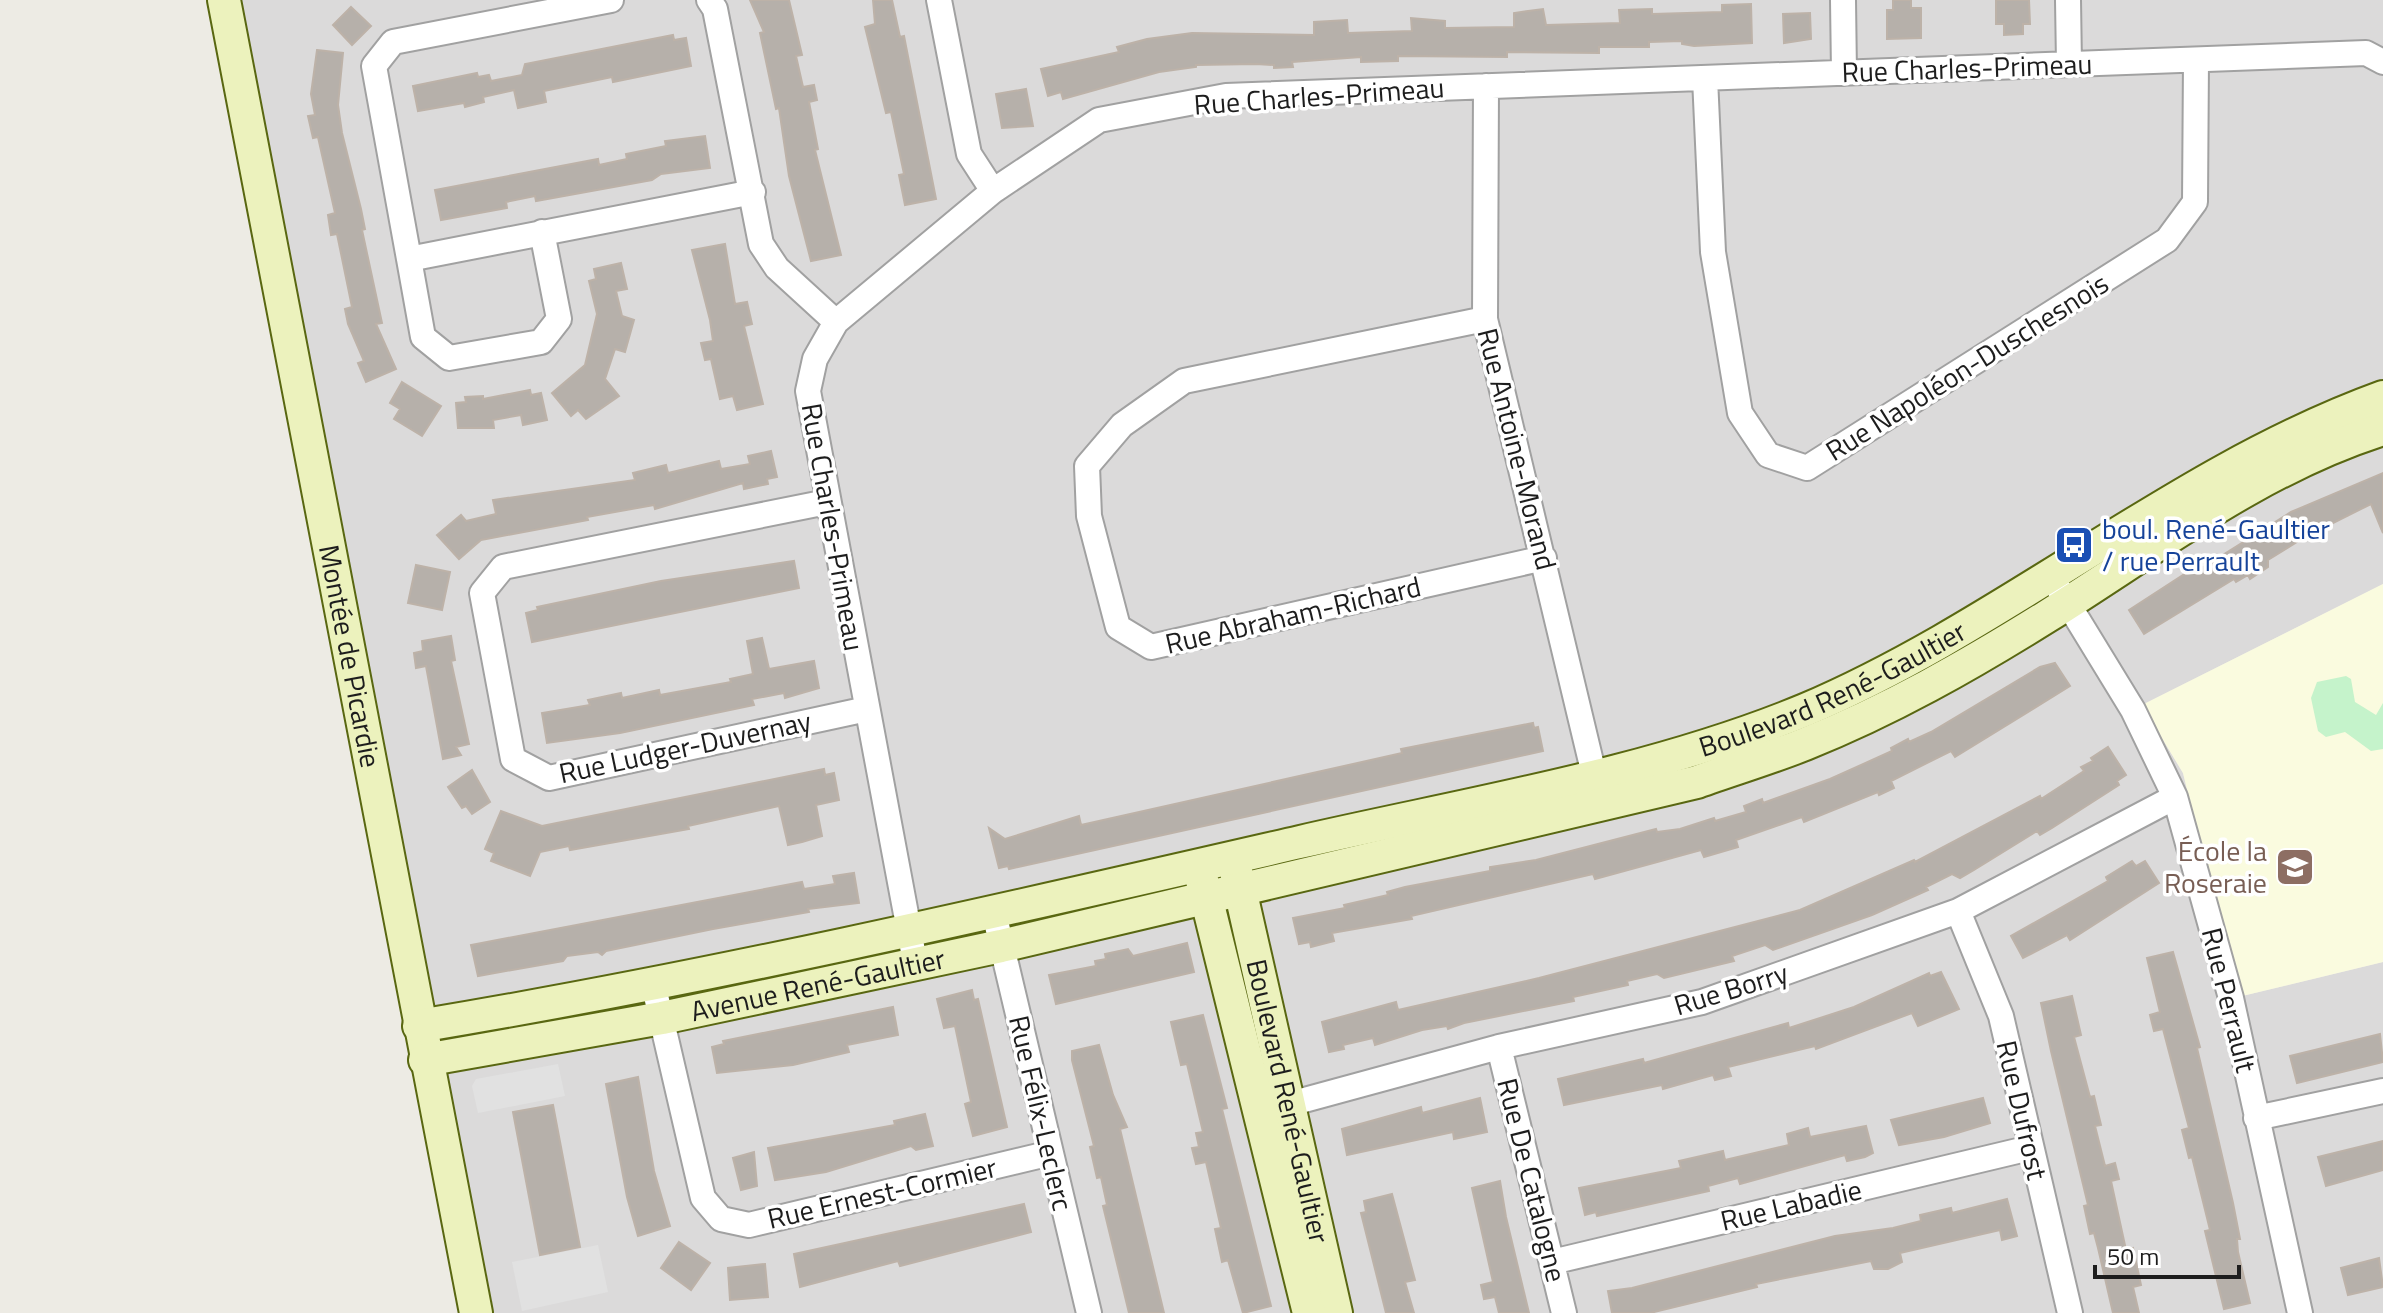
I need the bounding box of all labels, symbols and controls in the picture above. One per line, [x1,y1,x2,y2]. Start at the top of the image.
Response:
street label: Rue Charles-Primeau [1841,42,2093,93]
street label: Rue Charles-Primeau [1192,65,1446,126]
street label: Rue Napoléon-Duschesnois [1817,262,2117,471]
street label: Rue Antoine-Morand [1467,323,1568,574]
street label: Rue Charles-Primeau [791,400,876,654]
place label: boul. René-Gaultier / rue Perrault [2102,507,2330,582]
bus stop icon: boul. René-Gaultier / rue Perrault [2053,524,2095,566]
street label: Montée de Picardie [308,541,393,771]
street label: Rue Abraham-Richard [1161,564,1425,665]
street label: Boulevard René-Gaultier [1693,609,1974,768]
street label: Rue Ludger-Duvernay [555,699,815,794]
place label: École la Roseraie [2164,829,2267,904]
school or university icon: École la Roseraie [2274,846,2316,888]
street label: Rue Perrault [2191,923,2268,1077]
street label: Avenue René-Gaultier [687,936,949,1032]
street label: Rue Borry [1668,951,1793,1026]
street label: Boulevard René-Gaultier [1236,955,1342,1247]
street label: Rue Félix-Leclerc [998,1011,1085,1215]
street label: Rue Dufrost [1986,1036,2059,1184]
street label: Rue De Catalogne [1486,1073,1579,1286]
street label: Rue Ernest-Cormier [763,1145,1001,1240]
street label: Rue Labadie [1716,1167,1866,1242]
scale bar [2095,1229,2239,1279]
text: 50 m [2107,1238,2159,1274]

